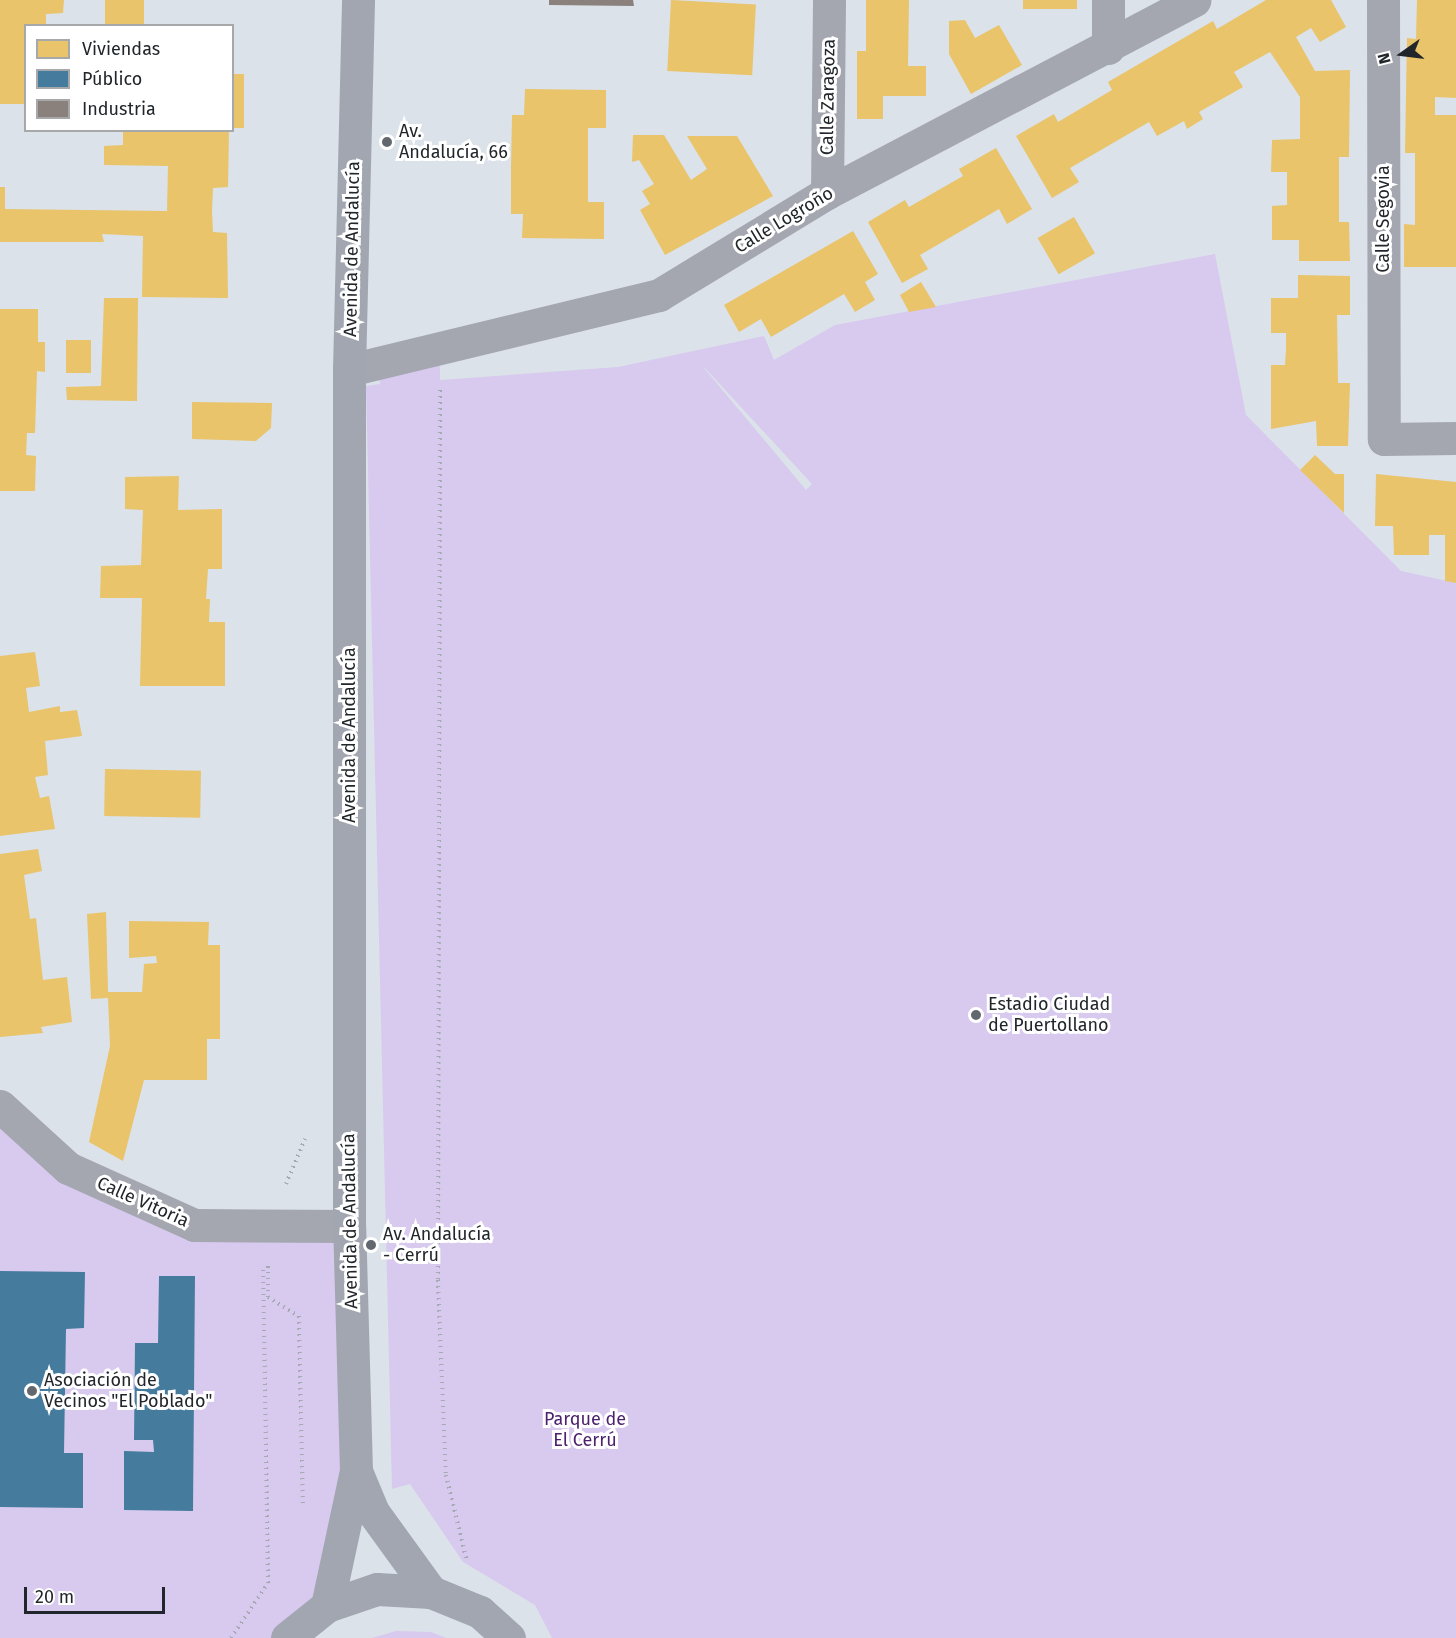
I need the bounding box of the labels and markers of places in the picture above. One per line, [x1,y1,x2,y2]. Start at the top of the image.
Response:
place label: Av. Andalucía, 66 [399,121,508,164]
marker: Av. Andalucía, 66 [380,135,394,149]
place label: Estadio Ciudad de Puertollano [988,994,1110,1036]
marker: Estadio Ciudad de Puertollano [969,1008,983,1022]
place label: Av. Andalucía - Cerrú [383,1224,491,1266]
marker: Av. Andalucía - Cerrú [364,1238,378,1252]
place label: Asociación de Vecinos "El Poblado" [44,1370,212,1412]
marker: Asociación de Vecinos "El Poblado" [25,1384,39,1398]

